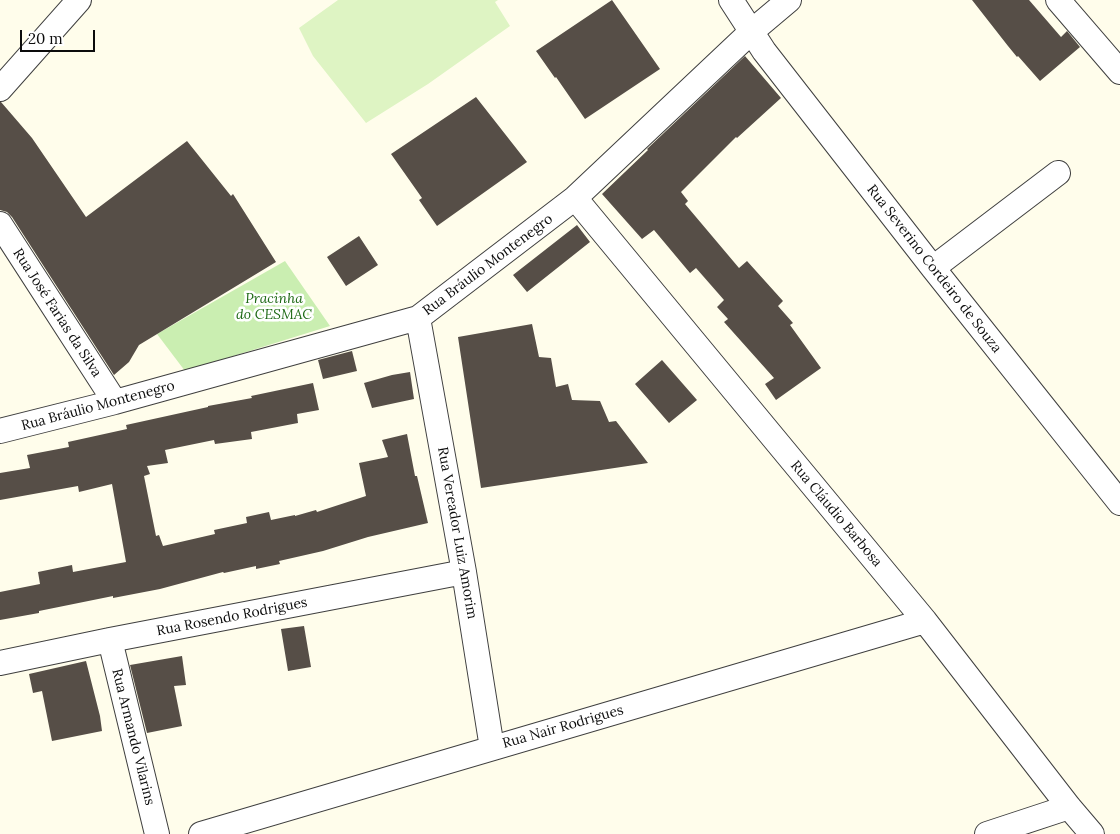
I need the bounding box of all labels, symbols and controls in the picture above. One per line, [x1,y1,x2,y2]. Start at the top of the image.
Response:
scale bar [22,20,98,52]
text: 20 m [28,29,63,48]
street label: Rua Severino Cordeiro de Souza [863,182,1005,356]
street label: Rua Bráulio Montenegro [420,211,556,319]
street label: Rua José Farias da Silva [9,246,105,380]
park label: Pracinha do CESMAC [236,291,312,324]
street label: Rua Bráulio Montenegro [20,377,176,435]
street label: Rua Vereador Luiz Amorim [434,446,480,620]
street label: Rua Cláudio Barbosa [787,458,885,570]
street label: Rua Rosendo Rodrigues [155,594,309,640]
street label: Rua Armando Vilarins [108,667,158,807]
street label: Rua Nair Rodrigues [501,702,625,752]

